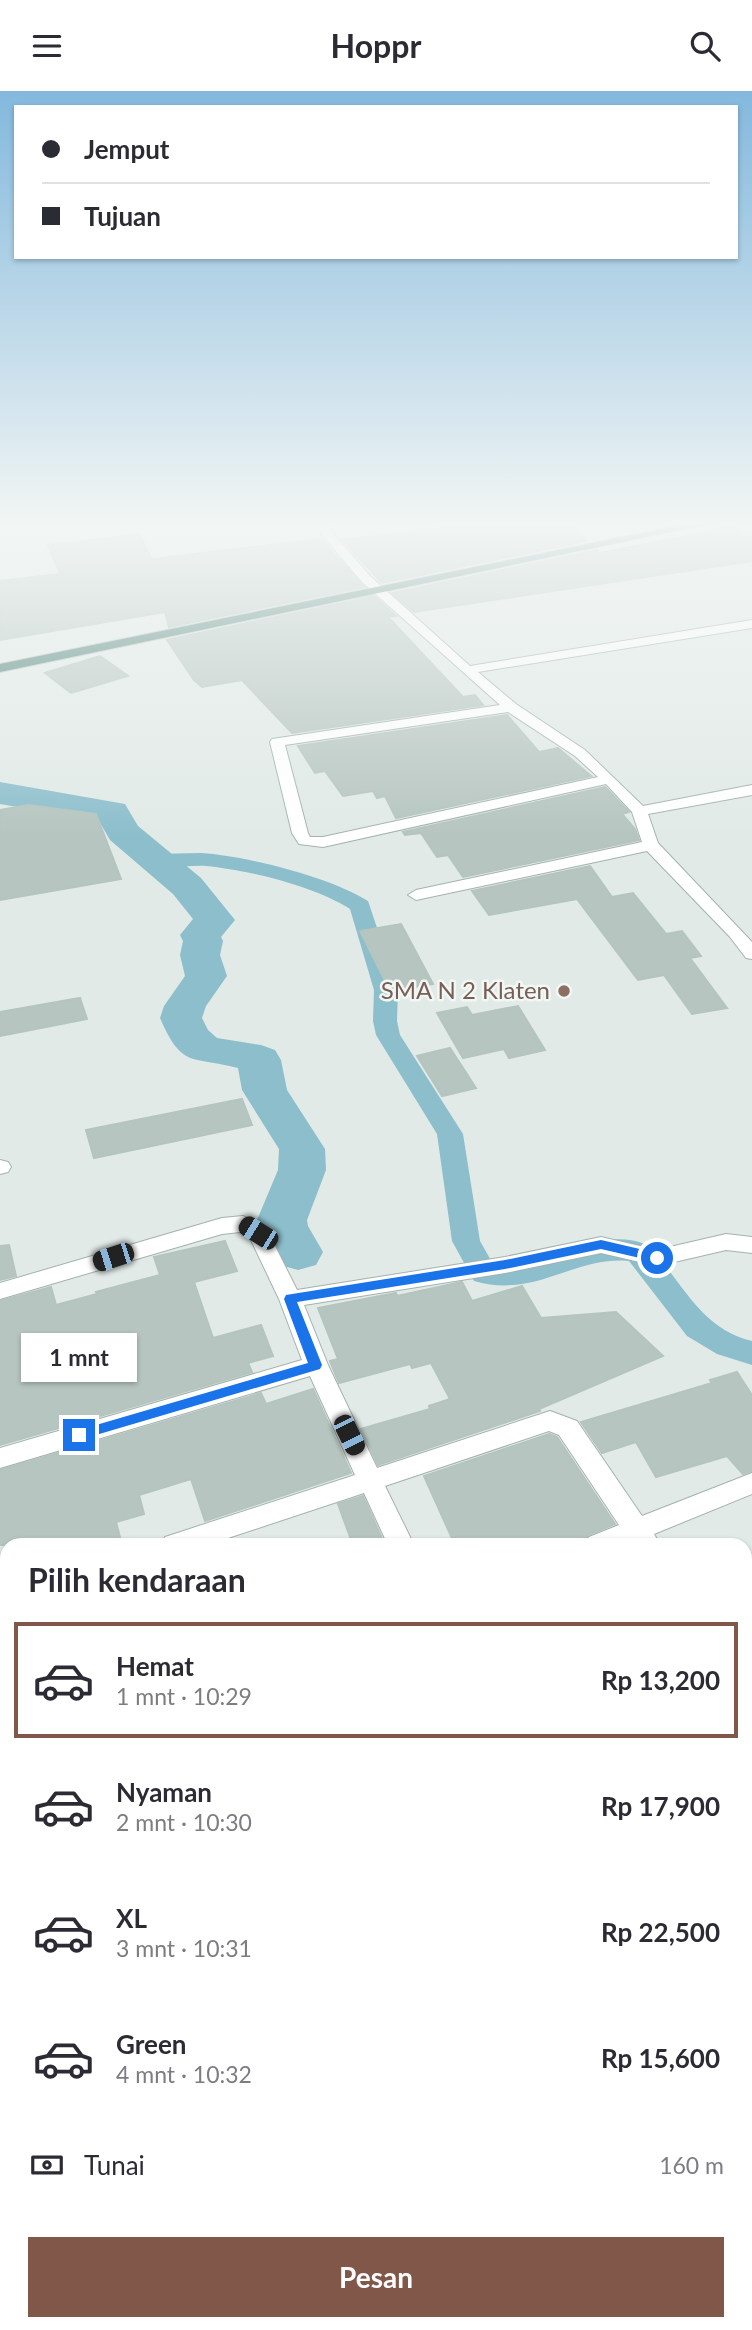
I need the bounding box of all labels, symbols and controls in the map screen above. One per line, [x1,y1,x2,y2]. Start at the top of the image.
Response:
text: Hoppr [331,26,421,65]
icon: menu [28,27,66,65]
icon: search [686,27,724,65]
text: Jemput [84,133,170,165]
text: Tujuan [84,200,161,232]
place label: SMA N 2 Klaten [381,975,550,1004]
marker: SMA N 2 Klaten [556,983,572,999]
car [235,1213,282,1253]
car [90,1241,137,1273]
route start [641,1242,673,1274]
callout: 1 mnt [21,1333,137,1383]
text: 1 mnt [49,1343,109,1371]
car [331,1412,368,1458]
route end [63,1419,95,1451]
text: Pilih kendaraan [28,1560,246,1599]
icon: car [32,1649,95,1712]
text: Hemat [116,1650,194,1682]
text: Rp 13,200 [601,1664,720,1696]
text: 1 mnt · 10:29 [116,1682,252,1710]
icon: car [32,1775,95,1838]
text: Nyaman [116,1776,212,1808]
text: Rp 17,900 [601,1790,720,1822]
text: 2 mnt · 10:30 [116,1808,252,1836]
icon: car [32,1901,95,1964]
text: XL [116,1902,147,1934]
text: Rp 22,500 [601,1916,720,1948]
text: 3 mnt · 10:31 [116,1934,252,1962]
icon: car [32,2027,95,2090]
text: Green [116,2028,186,2060]
text: Rp 15,600 [601,2042,720,2074]
text: 4 mnt · 10:32 [116,2060,252,2088]
icon: cash [28,2146,66,2184]
text: Tunai [84,2149,145,2181]
text: 160 m [659,2151,724,2179]
button: Pesan [28,2237,724,2317]

